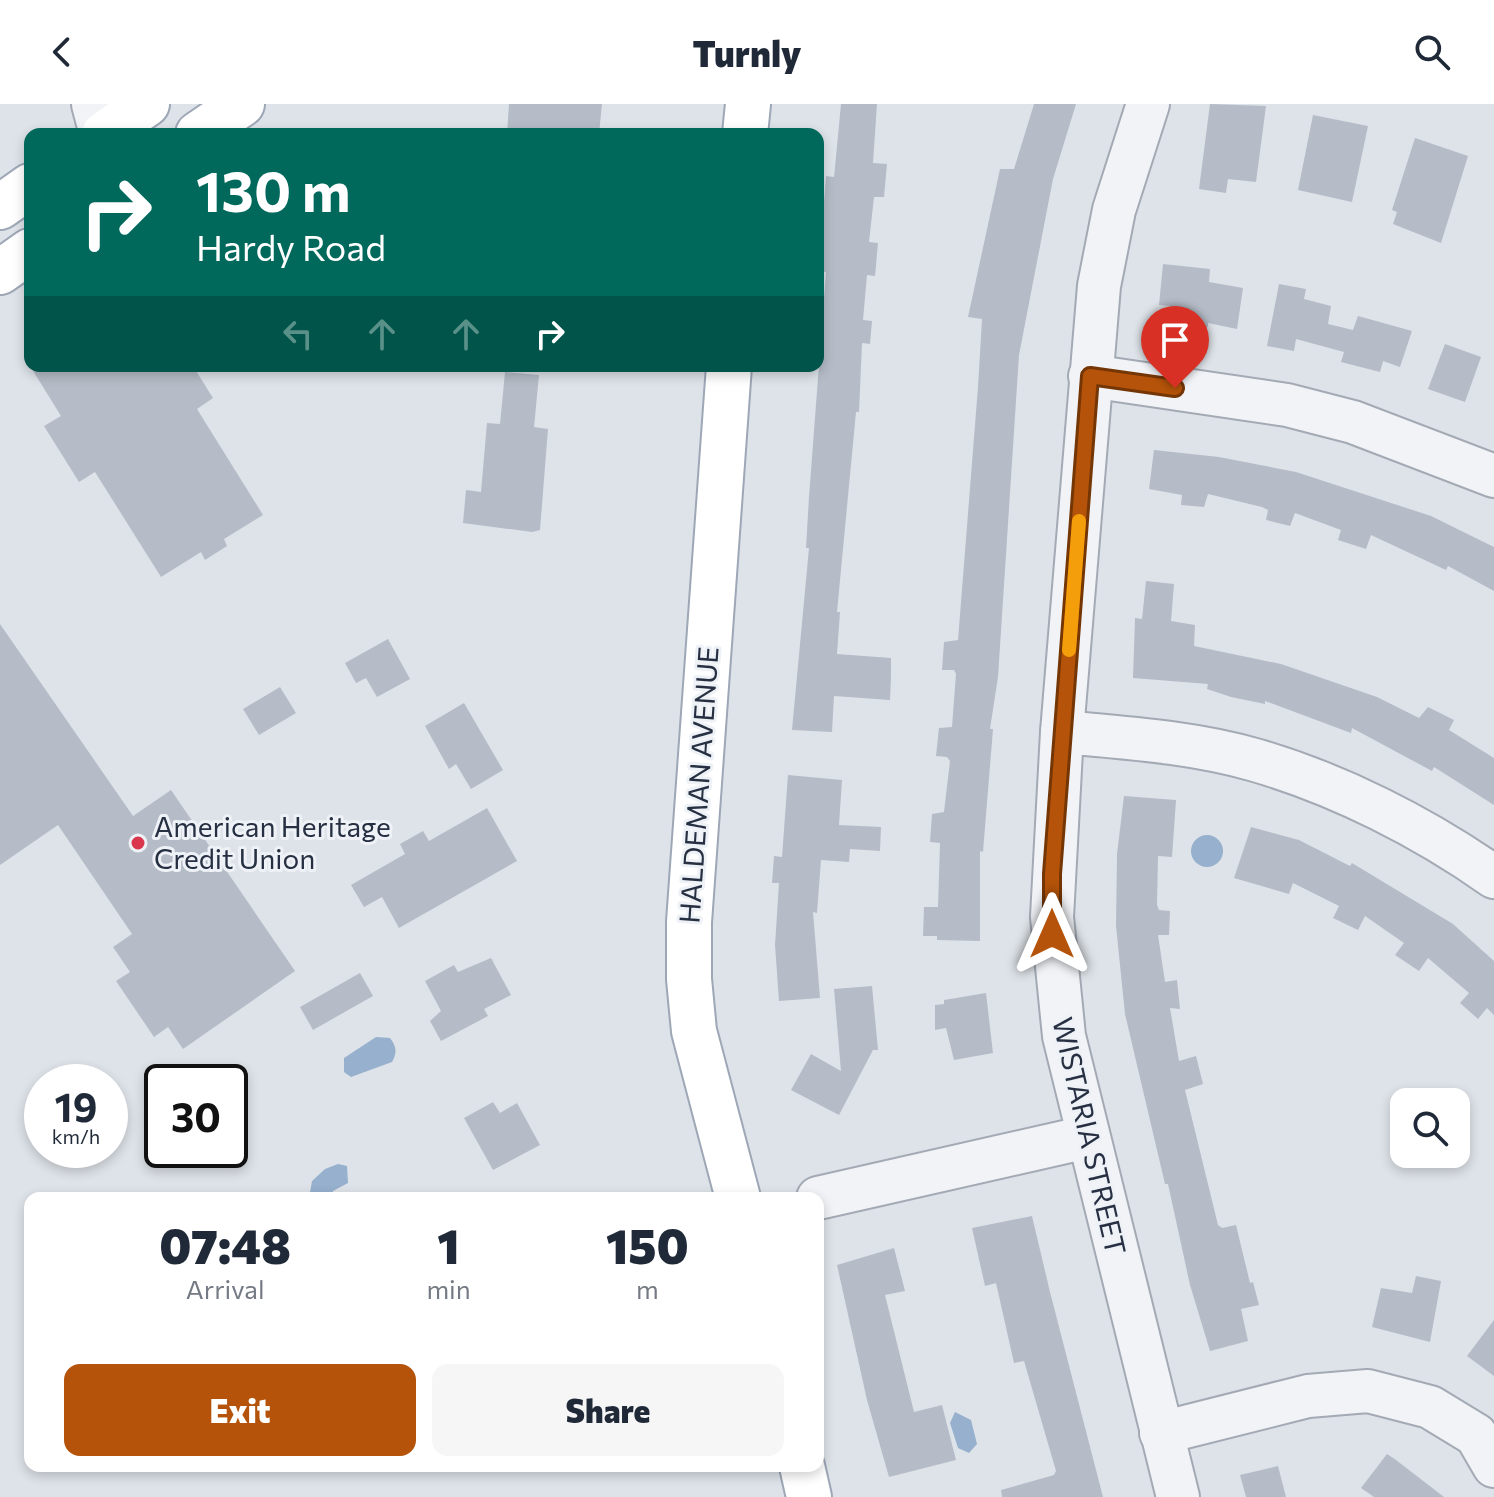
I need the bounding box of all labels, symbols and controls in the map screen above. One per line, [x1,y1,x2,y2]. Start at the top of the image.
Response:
icon: back [40,30,84,74]
text: Turnly [693,30,801,74]
icon: search [1410,30,1454,74]
text: 130 m [196,155,351,224]
icon: right [64,160,168,264]
text: Hardy Road [196,224,386,268]
pin [1141,306,1209,388]
icon: left [276,312,320,356]
icon: ahead [360,312,404,356]
icon: ahead [444,312,488,356]
icon: right [528,312,572,356]
icon: arrive [1153,318,1197,362]
street label: HALDEMAN AVENUE [671,645,725,925]
place label: American Heritage Credit Union [154,809,391,875]
marker: American Heritage Credit Union [129,834,147,852]
position arrow [1010,892,1094,976]
street label: WISTARIA STREET [1046,1014,1134,1258]
speed limit sign: 30 [144,1064,248,1168]
text: 19 [55,1081,97,1130]
map controls [1390,1088,1470,1168]
button: search [1390,1088,1470,1168]
text: km/h [52,1124,100,1148]
text: 07:48 [159,1215,291,1274]
text: 1 [437,1215,460,1274]
text: 150 [606,1215,689,1274]
text: Arrival [186,1273,265,1304]
text: min [426,1273,471,1304]
text: m [636,1273,659,1304]
button: Exit [64,1364,416,1456]
button: Share [432,1364,784,1456]

